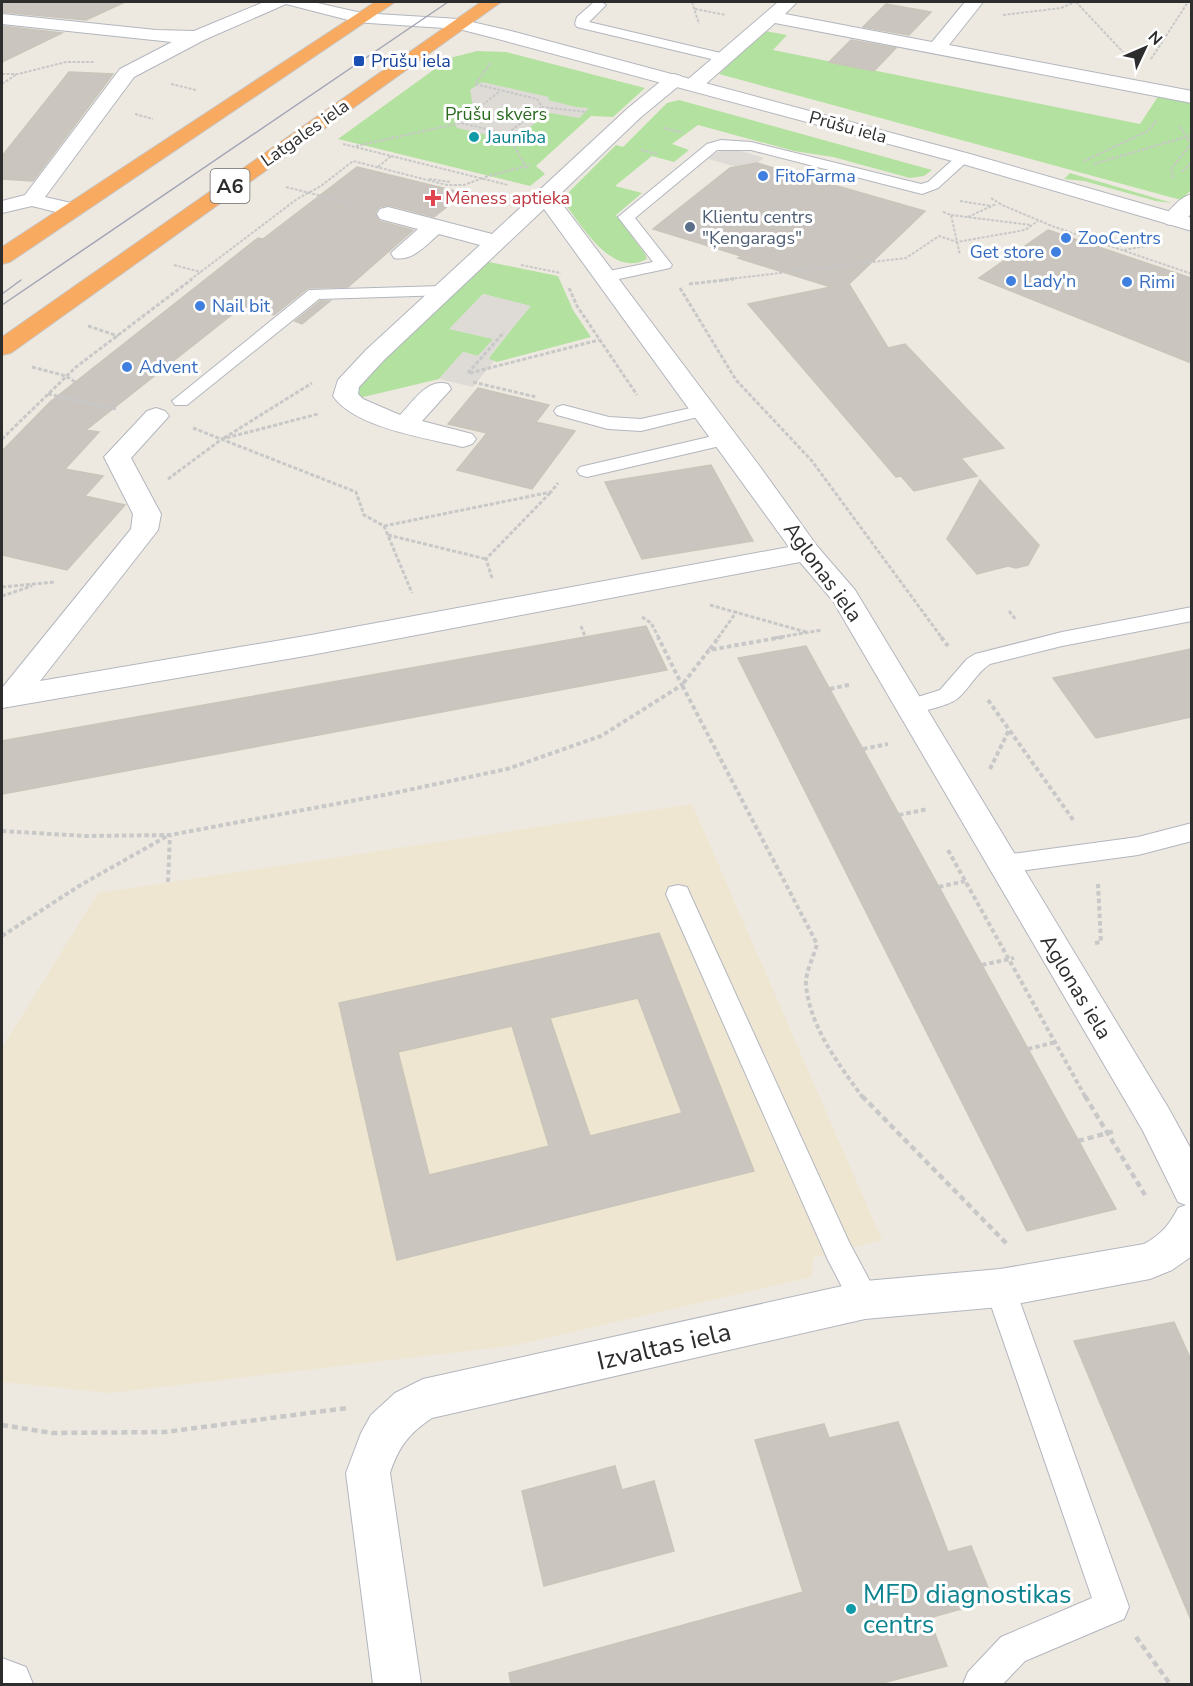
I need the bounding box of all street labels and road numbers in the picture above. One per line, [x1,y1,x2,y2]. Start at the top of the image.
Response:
street label: Latgales iela [256,94,354,172]
street label: Prūšu iela [806,105,890,149]
road number: A6 [210,169,250,203]
street label: Aglonas iela [777,516,869,628]
street label: Aglonas iela [1034,930,1118,1044]
street label: Izvaltas iela [594,1314,734,1379]

